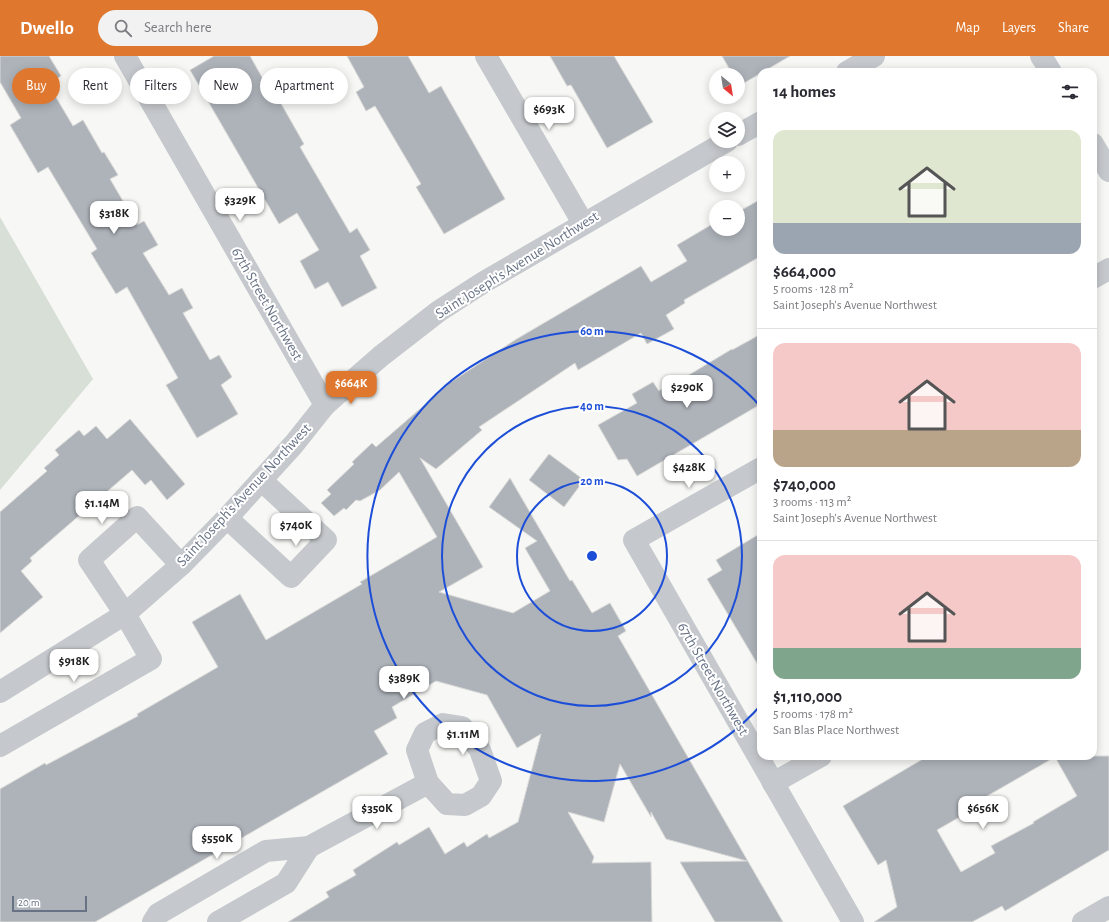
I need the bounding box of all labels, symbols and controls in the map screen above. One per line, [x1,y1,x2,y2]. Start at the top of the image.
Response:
search box [98,10,378,46]
icon: search [112,17,134,39]
text: Dwello [20,19,74,38]
text: Search here [144,20,212,35]
text: Map [955,21,980,35]
text: Layers [1002,21,1036,35]
text: Share [1058,21,1089,35]
chip: Buy [12,68,60,104]
chip: Rent [68,68,122,104]
chip: Filters [130,68,191,104]
chip: New [199,68,252,104]
chip: Apartment [260,68,348,104]
north arrow [709,68,745,104]
map controls [709,68,745,236]
icon: filters [1059,81,1081,103]
text: 14 homes [773,83,836,100]
pin: $693K [521,97,577,131]
text: $693K [533,103,565,116]
button: layers [709,112,745,148]
button: + [709,156,745,192]
icon: home [891,156,963,228]
pin: $329K [212,188,268,222]
text: $329K [224,194,256,207]
button: − [709,200,745,236]
pin: $318K [86,201,142,235]
text: $318K [99,207,129,220]
street label: Saint Joseph's Avenue Northwest [433,208,601,321]
street label: 67th Street Northwest [229,245,306,363]
text: $664,000 [773,263,836,280]
text: 5 rooms · 128 m² [773,283,854,296]
text: Saint Joseph's Avenue Northwest [773,299,937,312]
text: 60 m [580,325,604,337]
icon: home [891,369,963,441]
pin: $664K [323,371,379,405]
pin: $290K [659,375,715,409]
text: $664K [335,377,367,390]
text: $290K [671,381,703,394]
text: 40 m [580,400,604,412]
street label: Saint Joseph's Avenue Northwest [174,421,314,569]
pin: $428K [661,455,717,489]
text: $428K [673,461,705,474]
text: 20 m [580,475,604,487]
text: $740,000 [773,476,836,493]
pin: $1.14M [69,491,135,525]
text: 3 rooms · 113 m² [773,496,851,509]
text: $1.14M [84,497,120,510]
text: Saint Joseph's Avenue Northwest [773,512,937,525]
pin: $740K [268,513,324,547]
text: $740K [280,519,312,532]
centre of rings [585,549,599,563]
icon: home [891,581,963,653]
street label: 67th Street Northwest [675,620,752,738]
pin: $918K [46,649,102,683]
text: $918K [59,655,89,668]
pin: $389K [376,666,432,700]
text: $389K [388,672,420,685]
text: $1,110,000 [773,688,842,705]
text: 5 rooms · 178 m² [773,708,853,721]
pin: $1.11M [430,722,496,756]
text: San Blas Place Northwest [773,724,899,737]
text: $1.11M [446,728,480,741]
pin: $350K [349,796,405,830]
pin: $656K [955,796,1011,830]
text: $350K [361,802,393,815]
text: $656K [967,802,999,815]
pin: $550K [189,826,245,860]
text: $550K [201,832,233,845]
scale bar [12,894,87,913]
text: 20 m [18,897,39,908]

